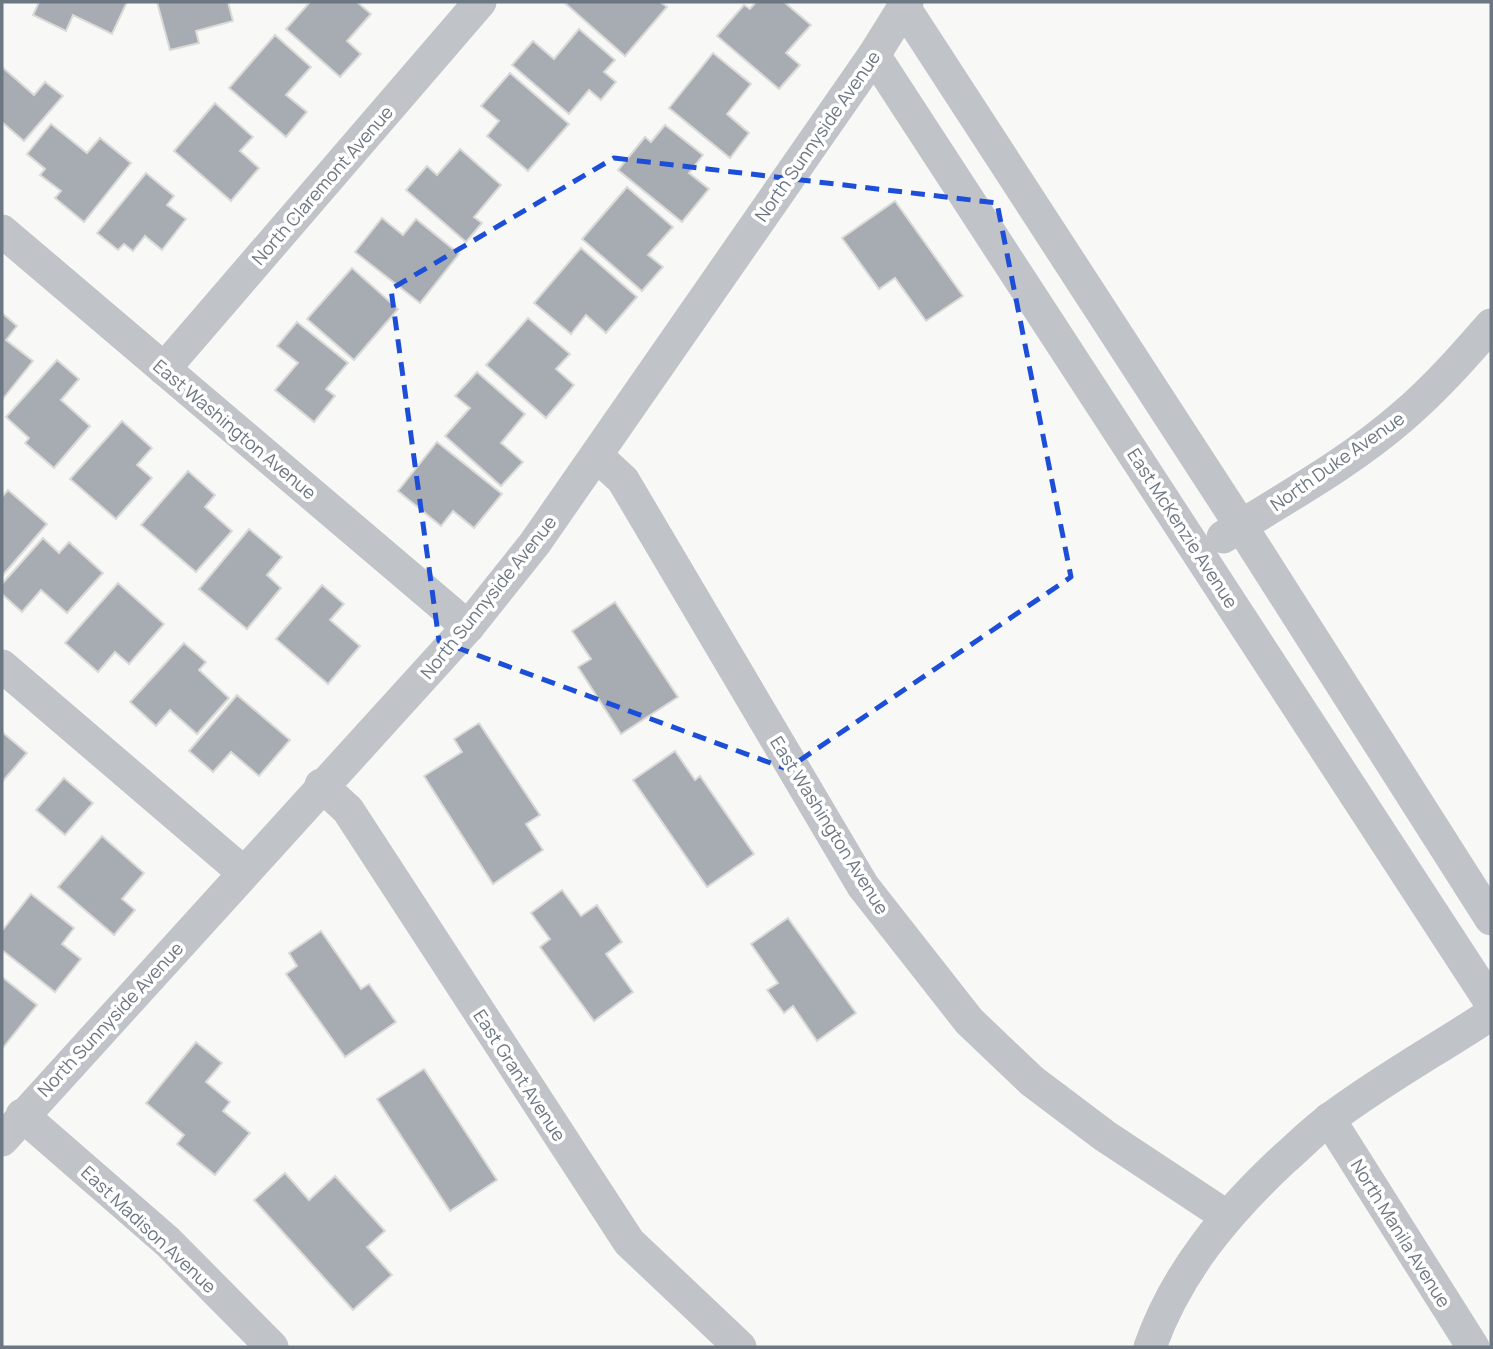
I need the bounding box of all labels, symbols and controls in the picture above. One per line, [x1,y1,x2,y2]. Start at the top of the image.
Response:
street label: North Sunnyside Avenue [749,46,885,226]
street label: North Claremont Avenue [246,100,398,270]
street label: East Washington Avenue [149,354,321,504]
street label: North Duke Avenue [1265,406,1409,516]
street label: East McKenzie Avenue [1122,443,1244,613]
street label: North Sunnyside Avenue [415,510,561,684]
street label: East Washington Avenue [765,731,895,919]
street label: North Sunnyside Avenue [32,936,188,1102]
street label: East Grant Avenue [468,1005,572,1145]
street label: North Manila Avenue [1346,1154,1456,1312]
street label: East Madison Avenue [76,1160,222,1298]

